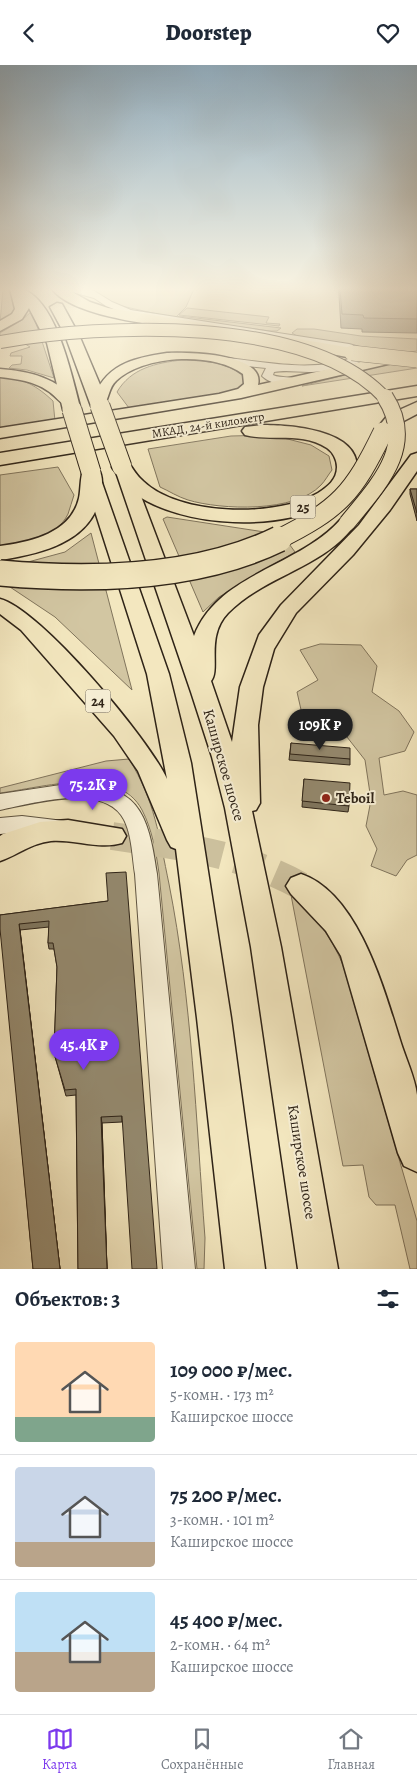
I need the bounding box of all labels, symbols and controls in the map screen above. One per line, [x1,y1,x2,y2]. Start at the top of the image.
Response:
text: Doorstep [165,18,252,48]
icon: back [15,19,43,47]
icon: heart [374,19,402,47]
street label: МКАД, 24-й километр [151,408,265,442]
road number: 25 [290,496,316,519]
road number: 24 [86,689,110,713]
street label: Каширское шоссе [198,707,250,824]
pin: 109K ₽ [279,709,361,751]
text: 109K ₽ [299,714,341,736]
pin: 75.2K ₽ [47,769,139,811]
text: 75.2K ₽ [69,774,117,796]
place label: Teboil [336,788,374,808]
marker: Teboil [320,792,332,804]
pin: 45.4K ₽ [38,1029,130,1071]
text: 45.4K ₽ [60,1034,108,1056]
street label: Каширское шоссе [283,1103,321,1221]
text: Объектов: 3 [15,1285,120,1313]
icon: filters [374,1285,402,1313]
text: 109 000 ₽/мес. [170,1356,293,1384]
icon: home [55,1362,115,1422]
text: 5-комн. · 173 m² [170,1384,274,1406]
text: Каширское шоссе [170,1406,294,1428]
text: 75 200 ₽/мес. [170,1481,282,1509]
icon: home [55,1487,115,1547]
text: 3-комн. · 101 m² [170,1509,274,1531]
text: Каширское шоссе [170,1531,294,1553]
text: 45 400 ₽/мес. [170,1606,283,1634]
icon: home [55,1612,115,1672]
text: 2-комн. · 64 m² [170,1634,270,1656]
text: Каширское шоссе [170,1656,294,1678]
tab: Карта [42,1725,77,1774]
tab: Сохранённые [161,1725,244,1774]
tab: Главная [327,1725,375,1774]

